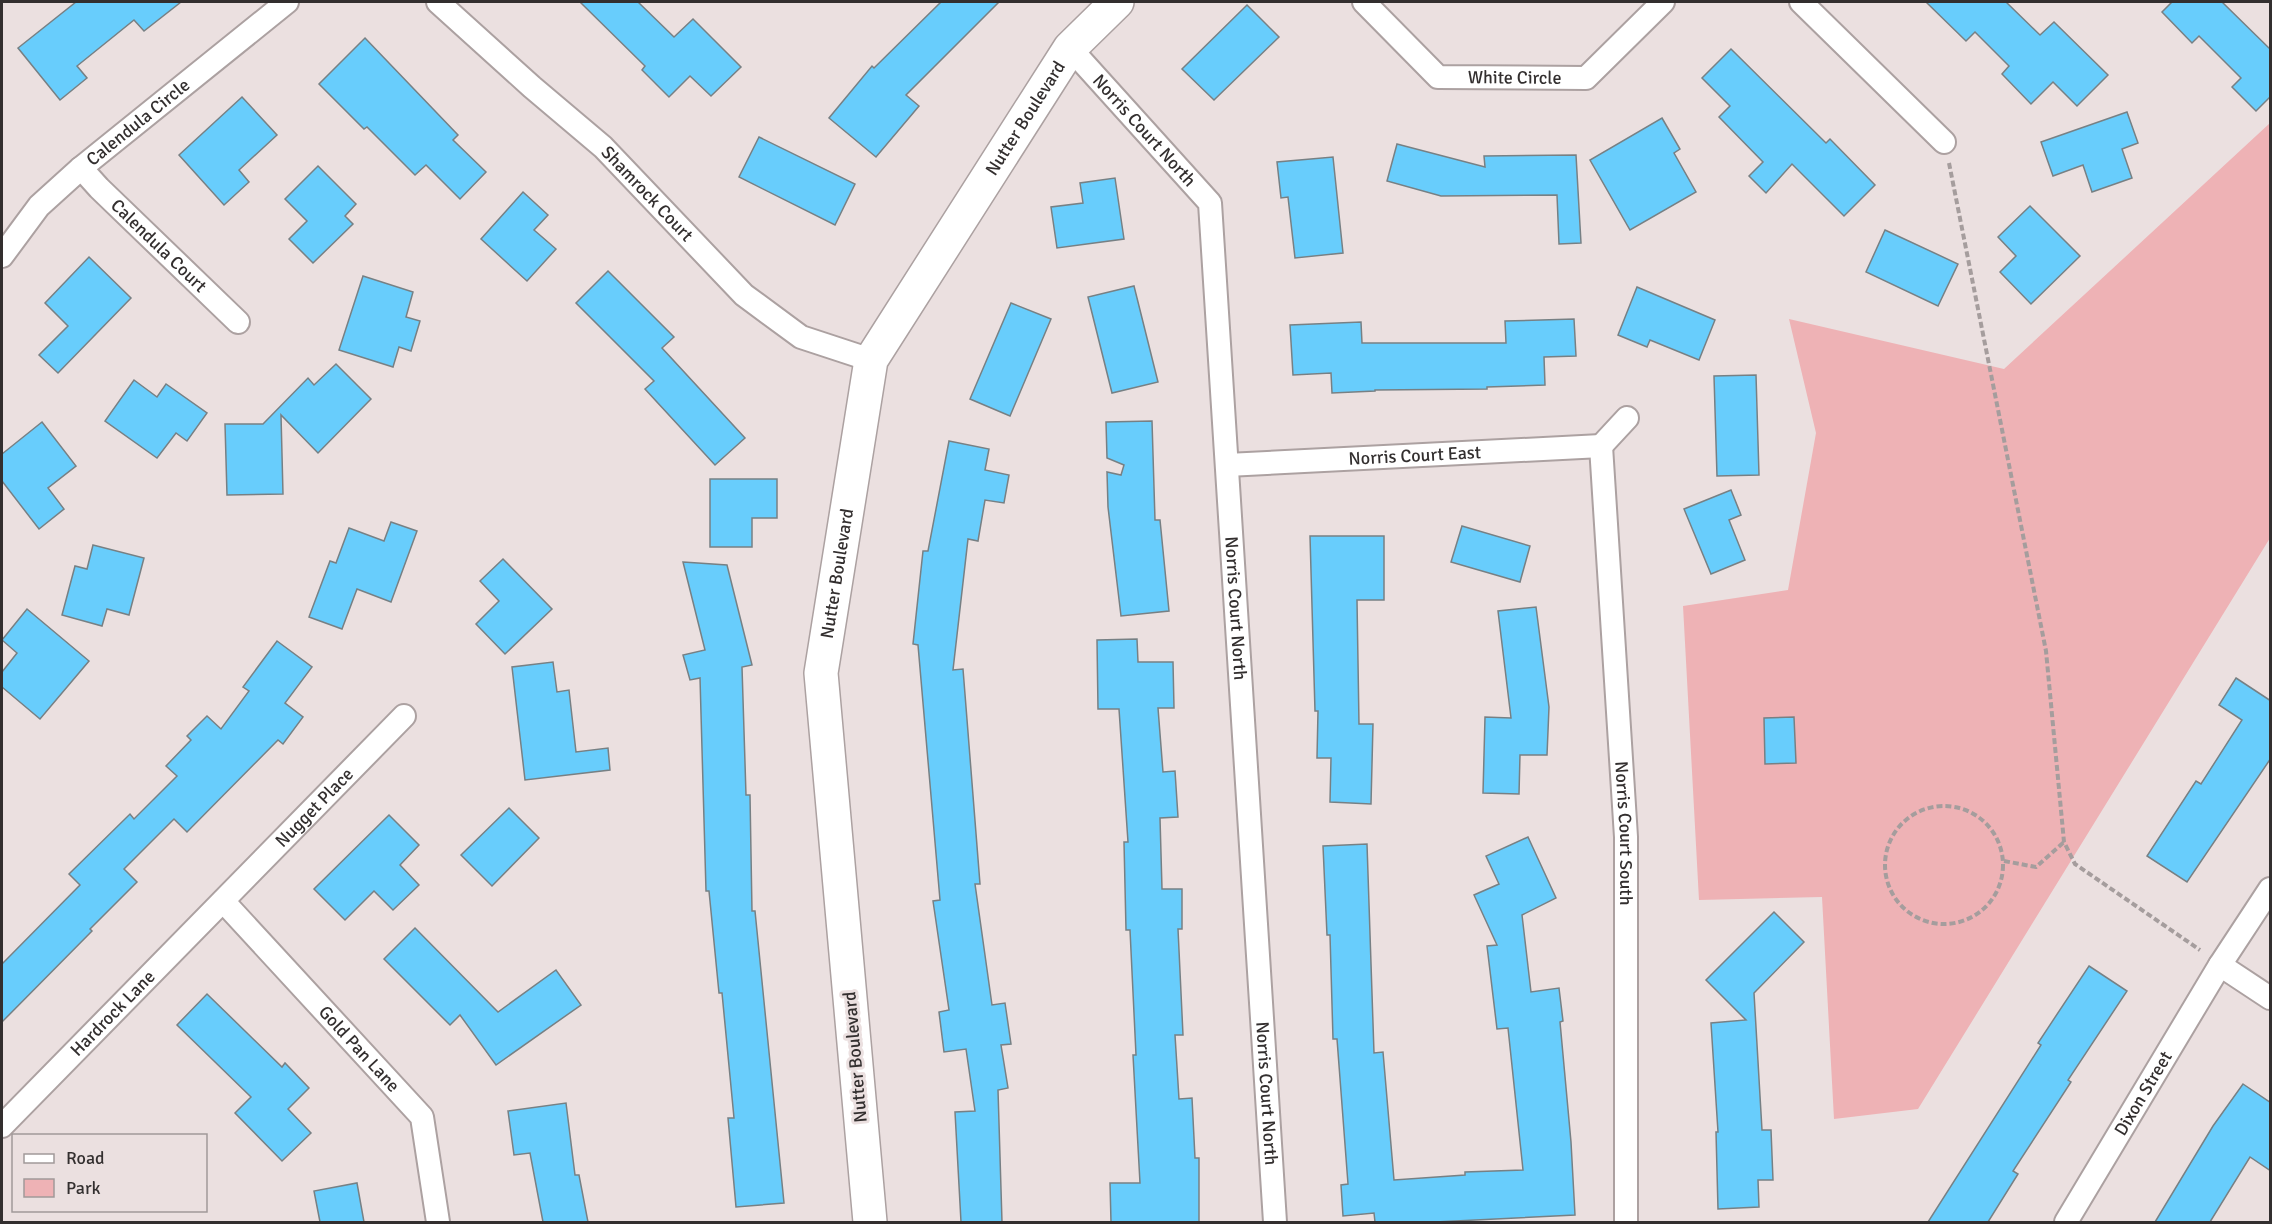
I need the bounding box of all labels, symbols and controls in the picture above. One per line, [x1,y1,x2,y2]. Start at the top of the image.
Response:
street label: Nutter Boulevard [981,57,1070,180]
street label: White Circle [1468,66,1562,89]
street label: Norris Court North [1088,70,1201,191]
street label: Calendula Circle [82,74,194,170]
street label: Shamrock Court [597,141,698,246]
street label: Calendula Court [106,194,211,297]
street label: Norris Court East [1348,441,1482,470]
street label: Nutter Boulevard [816,507,858,640]
street label: Norris Court North [1220,536,1251,681]
street label: Norris Court South [1610,760,1637,905]
street label: Nugget Place [271,763,358,852]
street label: Hardrock Lane [66,966,160,1061]
street label: Nutter Boulevard [838,991,872,1123]
street label: Gold Pan Lane [314,1001,404,1097]
street label: Norris Court North [1251,1021,1282,1166]
street label: Dixon Street [2109,1047,2177,1140]
legend [12,1134,207,1212]
text: Road [66,1147,105,1169]
text: Park [66,1177,101,1199]

